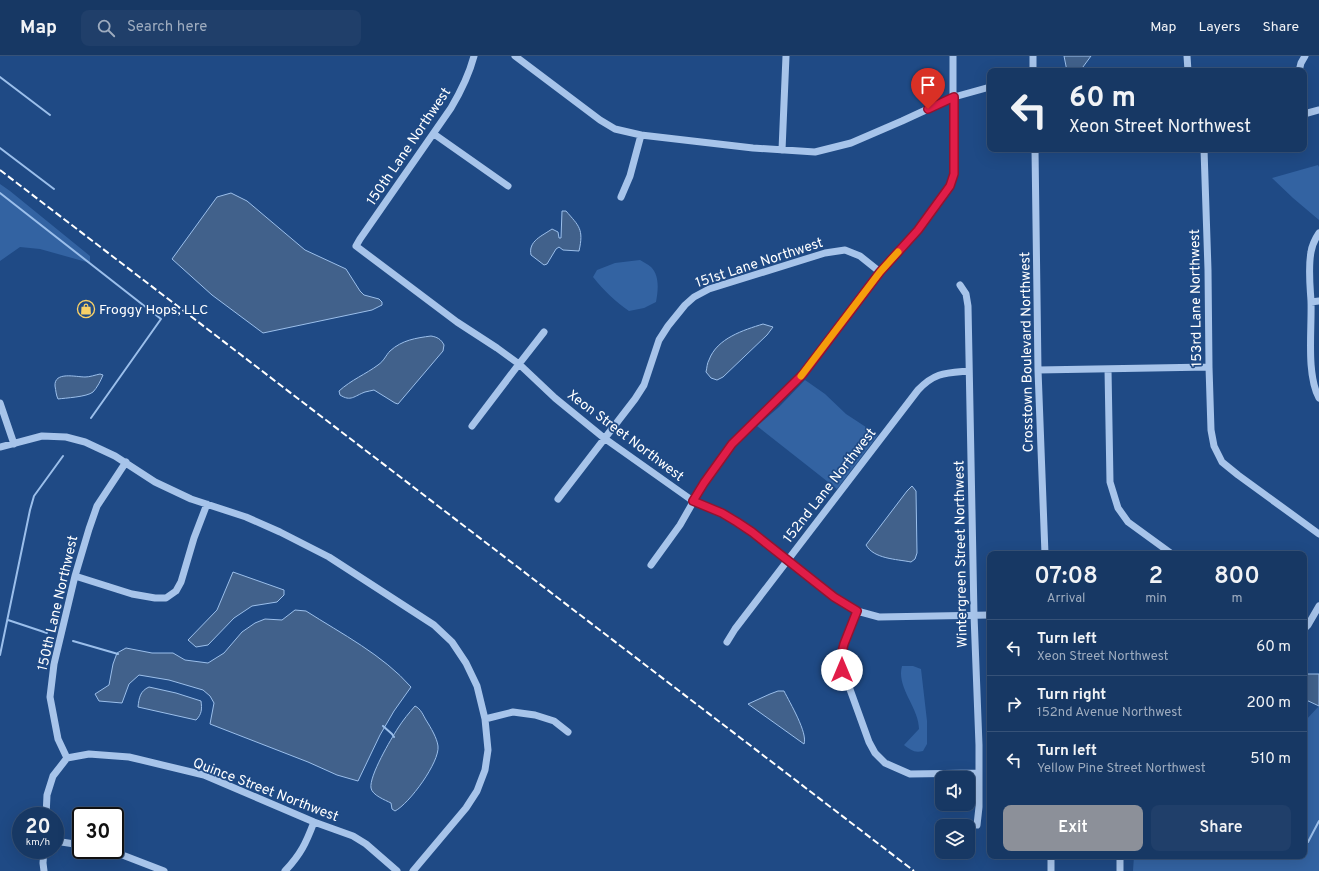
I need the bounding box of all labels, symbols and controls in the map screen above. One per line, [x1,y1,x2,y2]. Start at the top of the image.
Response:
search box [81,10,361,46]
text: Map [20,16,57,40]
icon: search [95,17,117,39]
text: Search here [127,18,207,37]
text: Map [1150,19,1176,36]
text: Layers [1198,19,1240,36]
text: Share [1262,19,1299,36]
pin [911,68,945,109]
icon: arrive [917,74,939,96]
text: 60 m [1069,81,1136,117]
icon: left [1003,84,1055,136]
street label: 150th Lane Northwest [363,85,455,209]
text: Xeon Street Northwest [1069,116,1251,139]
street label: 153rd Lane Northwest [1187,229,1206,367]
street label: 151st Lane Northwest [693,235,825,292]
street label: Crosstown Boulevard Northwest [1017,252,1038,452]
shop icon: Froggy Hops, LLC [76,299,96,319]
place label: Froggy Hops, LLC [99,302,208,319]
street label: Xeon Street Northwest [563,387,687,486]
street label: 152nd Lane Northwest [780,425,880,547]
street label: Wintergreen Street Northwest [951,460,972,648]
street label: 150th Lane Northwest [35,534,82,673]
text: 07:08 [1034,562,1098,592]
text: 2 [1149,562,1163,592]
text: 800 [1214,562,1260,592]
text: Arrival [1047,591,1085,607]
text: min [1145,591,1167,607]
text: m [1231,591,1242,607]
text: Turn left [1037,630,1097,649]
icon: left [1003,637,1025,659]
text: 60 m [1256,638,1291,657]
position arrow [821,649,863,691]
text: Xeon Street Northwest [1037,649,1169,665]
text: Turn right [1037,686,1106,705]
icon: right [1003,693,1025,715]
text: 200 m [1246,694,1291,713]
text: 152nd Avenue Northwest [1037,705,1182,721]
text: Turn left [1037,742,1097,761]
icon: left [1003,749,1025,771]
text: 510 m [1250,750,1291,769]
street label: Quince Street Northwest [190,755,341,826]
text: Yellow Pine Street Northwest [1037,761,1206,777]
map controls [935,771,975,859]
button: sound [935,771,975,811]
button: Exit [1003,805,1143,851]
button: Share [1151,805,1291,851]
speed limit sign: 30 [72,807,124,859]
text: 20 [25,815,51,841]
button: layers [935,819,975,859]
text: km/h [26,836,50,849]

